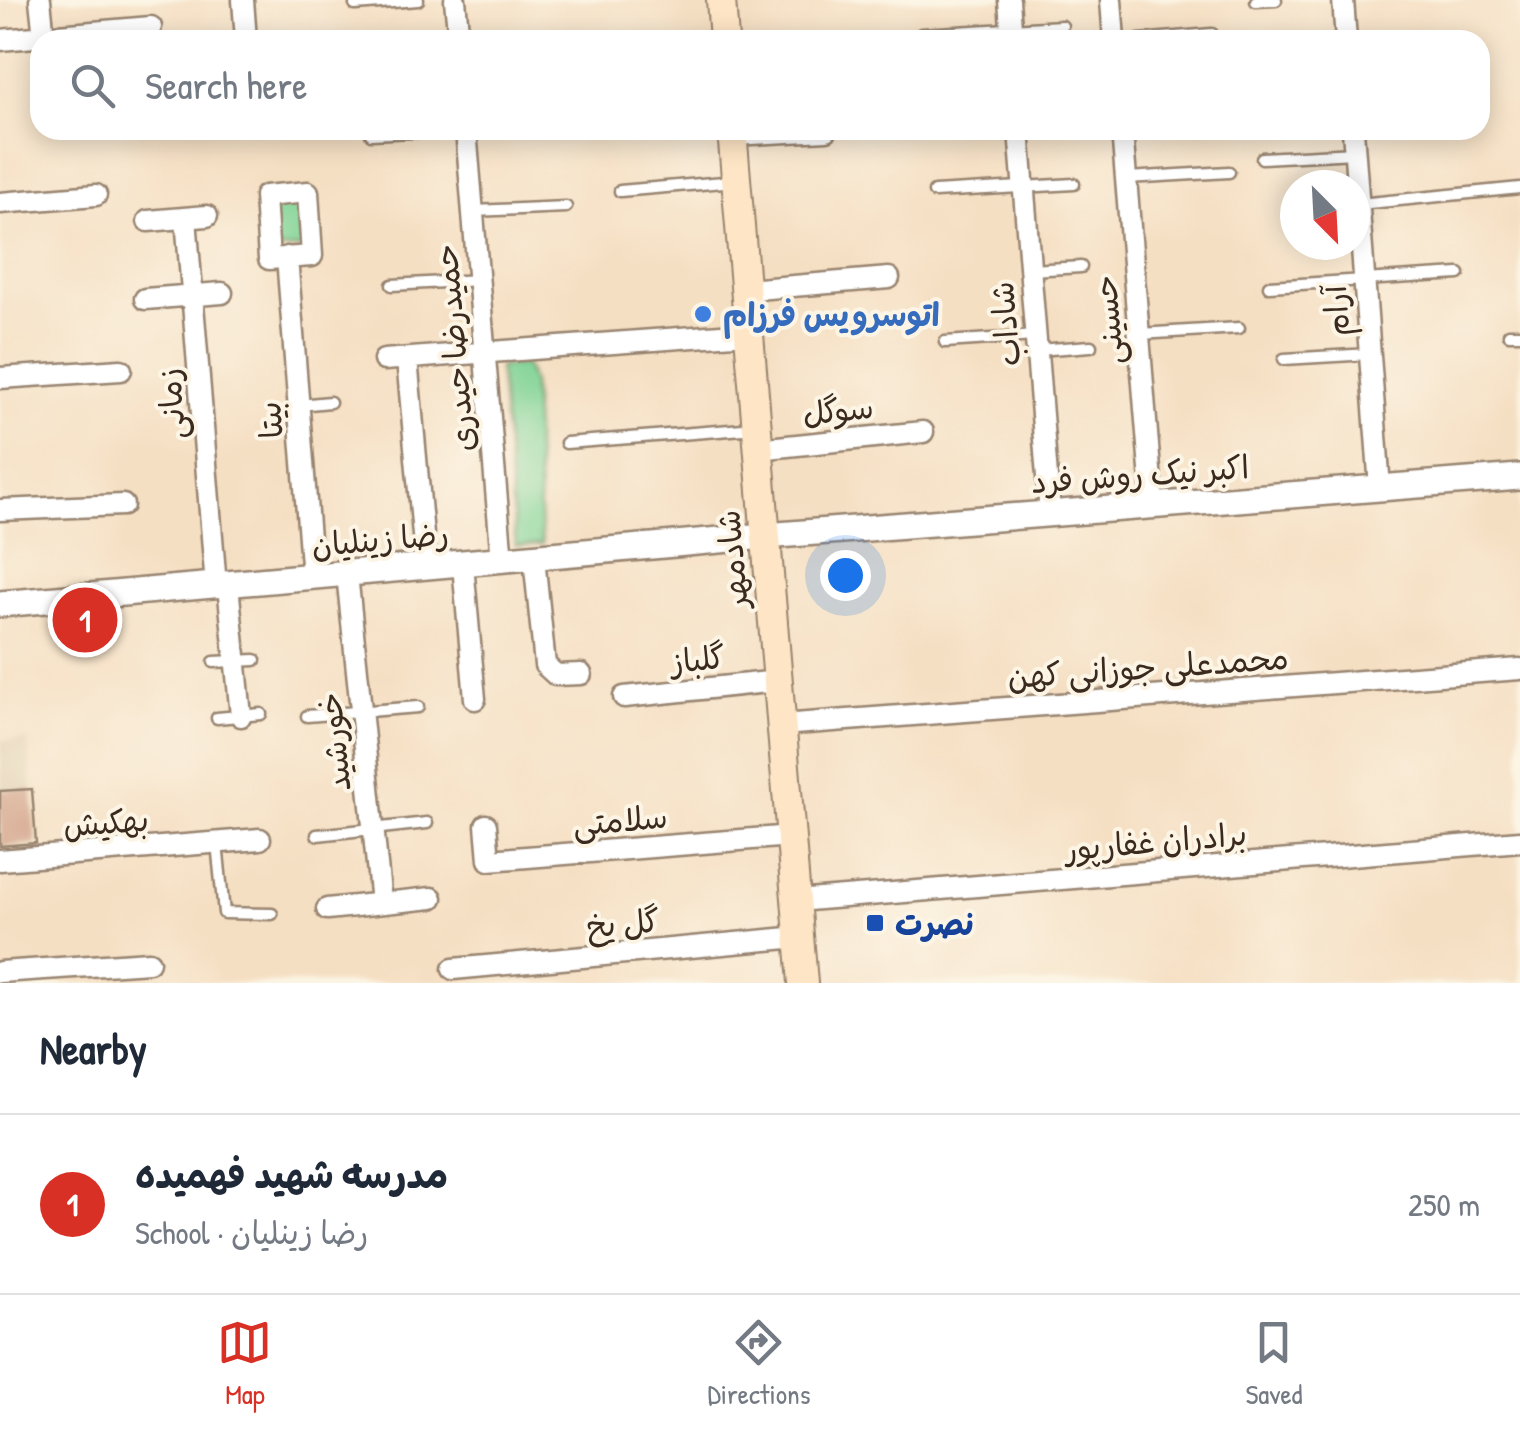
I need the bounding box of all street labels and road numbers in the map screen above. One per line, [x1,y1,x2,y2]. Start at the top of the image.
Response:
street label: حمیدرضا حیدری [424,242,484,454]
street label: حسینی [1083,273,1133,367]
street label: شاداب [980,280,1030,368]
street label: آرام [1313,283,1362,338]
street label: زمانی [146,367,196,441]
street label: سوگل [800,385,876,435]
street label: بیتا [247,400,293,440]
street label: اکبر نیک روش فرد [1029,445,1251,503]
street label: شادمهر [706,508,758,613]
street label: رضا زینلیان [310,512,450,566]
street label: گلباز [666,635,727,684]
street label: محمدعلی جوزانی کهن [1006,636,1290,698]
street label: خورشید [307,690,361,794]
street label: سلامتی [571,794,669,846]
street label: بهکیش [62,798,150,846]
street label: برادران غفارپور [1061,812,1249,871]
street label: گل یخ [585,898,661,949]

